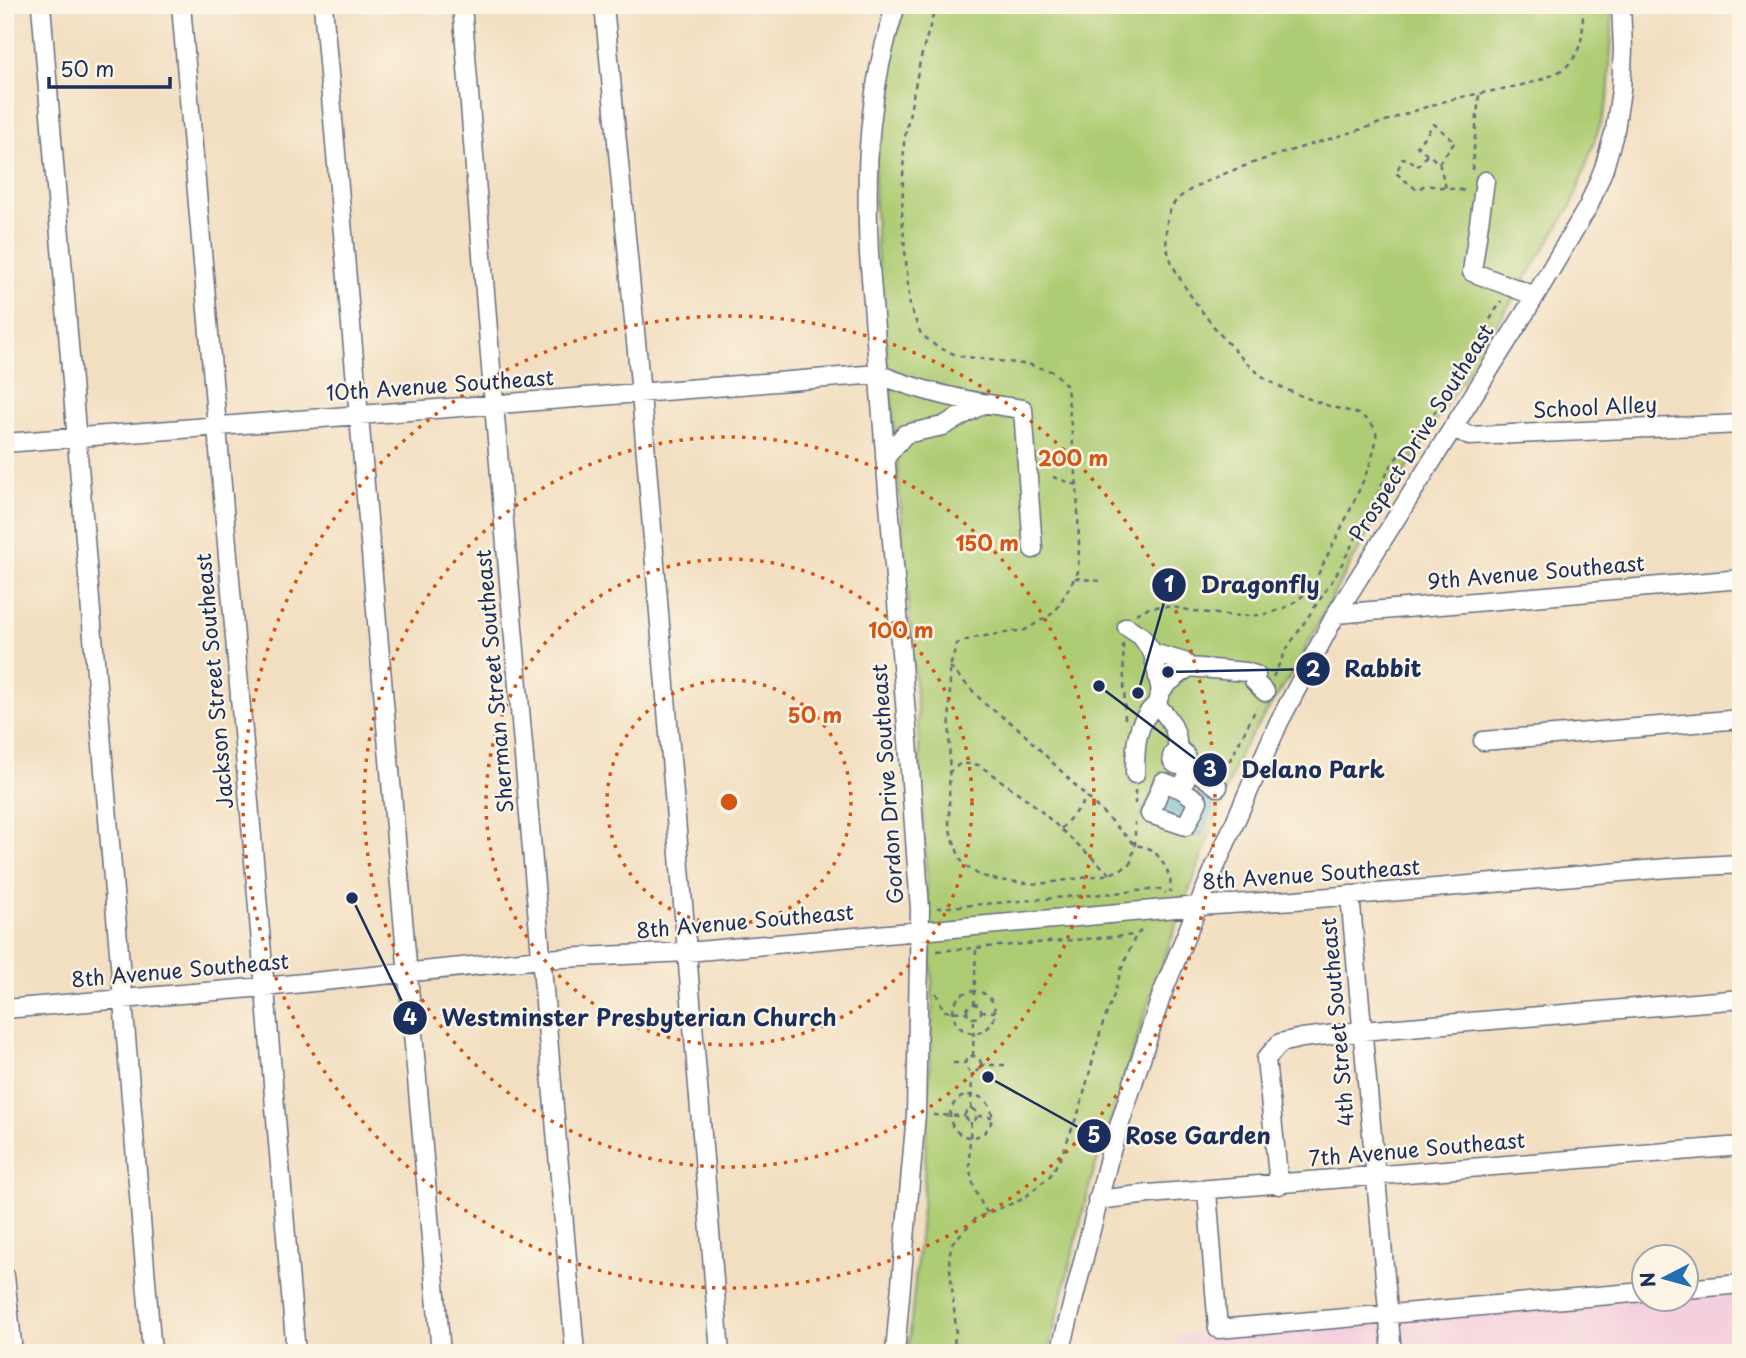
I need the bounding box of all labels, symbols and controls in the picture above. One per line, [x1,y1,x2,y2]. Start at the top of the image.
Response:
scale bar [49,46,170,90]
text: 50 m [60,52,114,84]
street label: Prospect Drive Southeast [1340,317,1501,547]
street label: 10th Avenue Southeast [325,360,555,408]
street label: School Alley [1532,387,1658,425]
text: 200 m [1038,441,1108,473]
text: 150 m [955,526,1019,558]
street label: 9th Avenue Southeast [1426,546,1646,596]
street label: Sherman Street Southeast [466,548,520,814]
street label: Jackson Street Southeast [186,552,240,810]
callout: Dragonfly [1152,563,1333,607]
text: Dragonfly [1201,566,1319,601]
text: 1 [1164,567,1174,599]
text: 100 m [868,613,934,645]
callout: Rabbit [1296,647,1436,691]
text: Rabbit [1344,650,1422,685]
text: 2 [1306,652,1321,684]
street label: Gordon Drive Southeast [862,663,910,905]
text: 50 m [788,698,842,730]
callout: Delano Park [1192,748,1399,792]
text: Delano Park [1241,751,1385,786]
text: 3 [1203,752,1217,784]
centre of rings [717,790,741,814]
street label: 8th Avenue Southeast [1201,849,1421,897]
street label: 8th Avenue Southeast [635,895,855,945]
street label: 4th Street Southeast [1311,916,1361,1128]
street label: 8th Avenue Southeast [70,944,290,994]
callout: Westminster Presbyterian Church [393,996,851,1040]
text: Westminster Presbyterian Church [441,999,837,1034]
text: 4 [403,1000,417,1032]
callout: Rose Garden [1077,1114,1284,1158]
text: Rose Garden [1125,1117,1271,1152]
text: 5 [1087,1118,1101,1150]
street label: 7th Avenue Southeast [1307,1123,1526,1173]
north arrow [1630,1242,1700,1312]
text: N [1632,1271,1662,1289]

